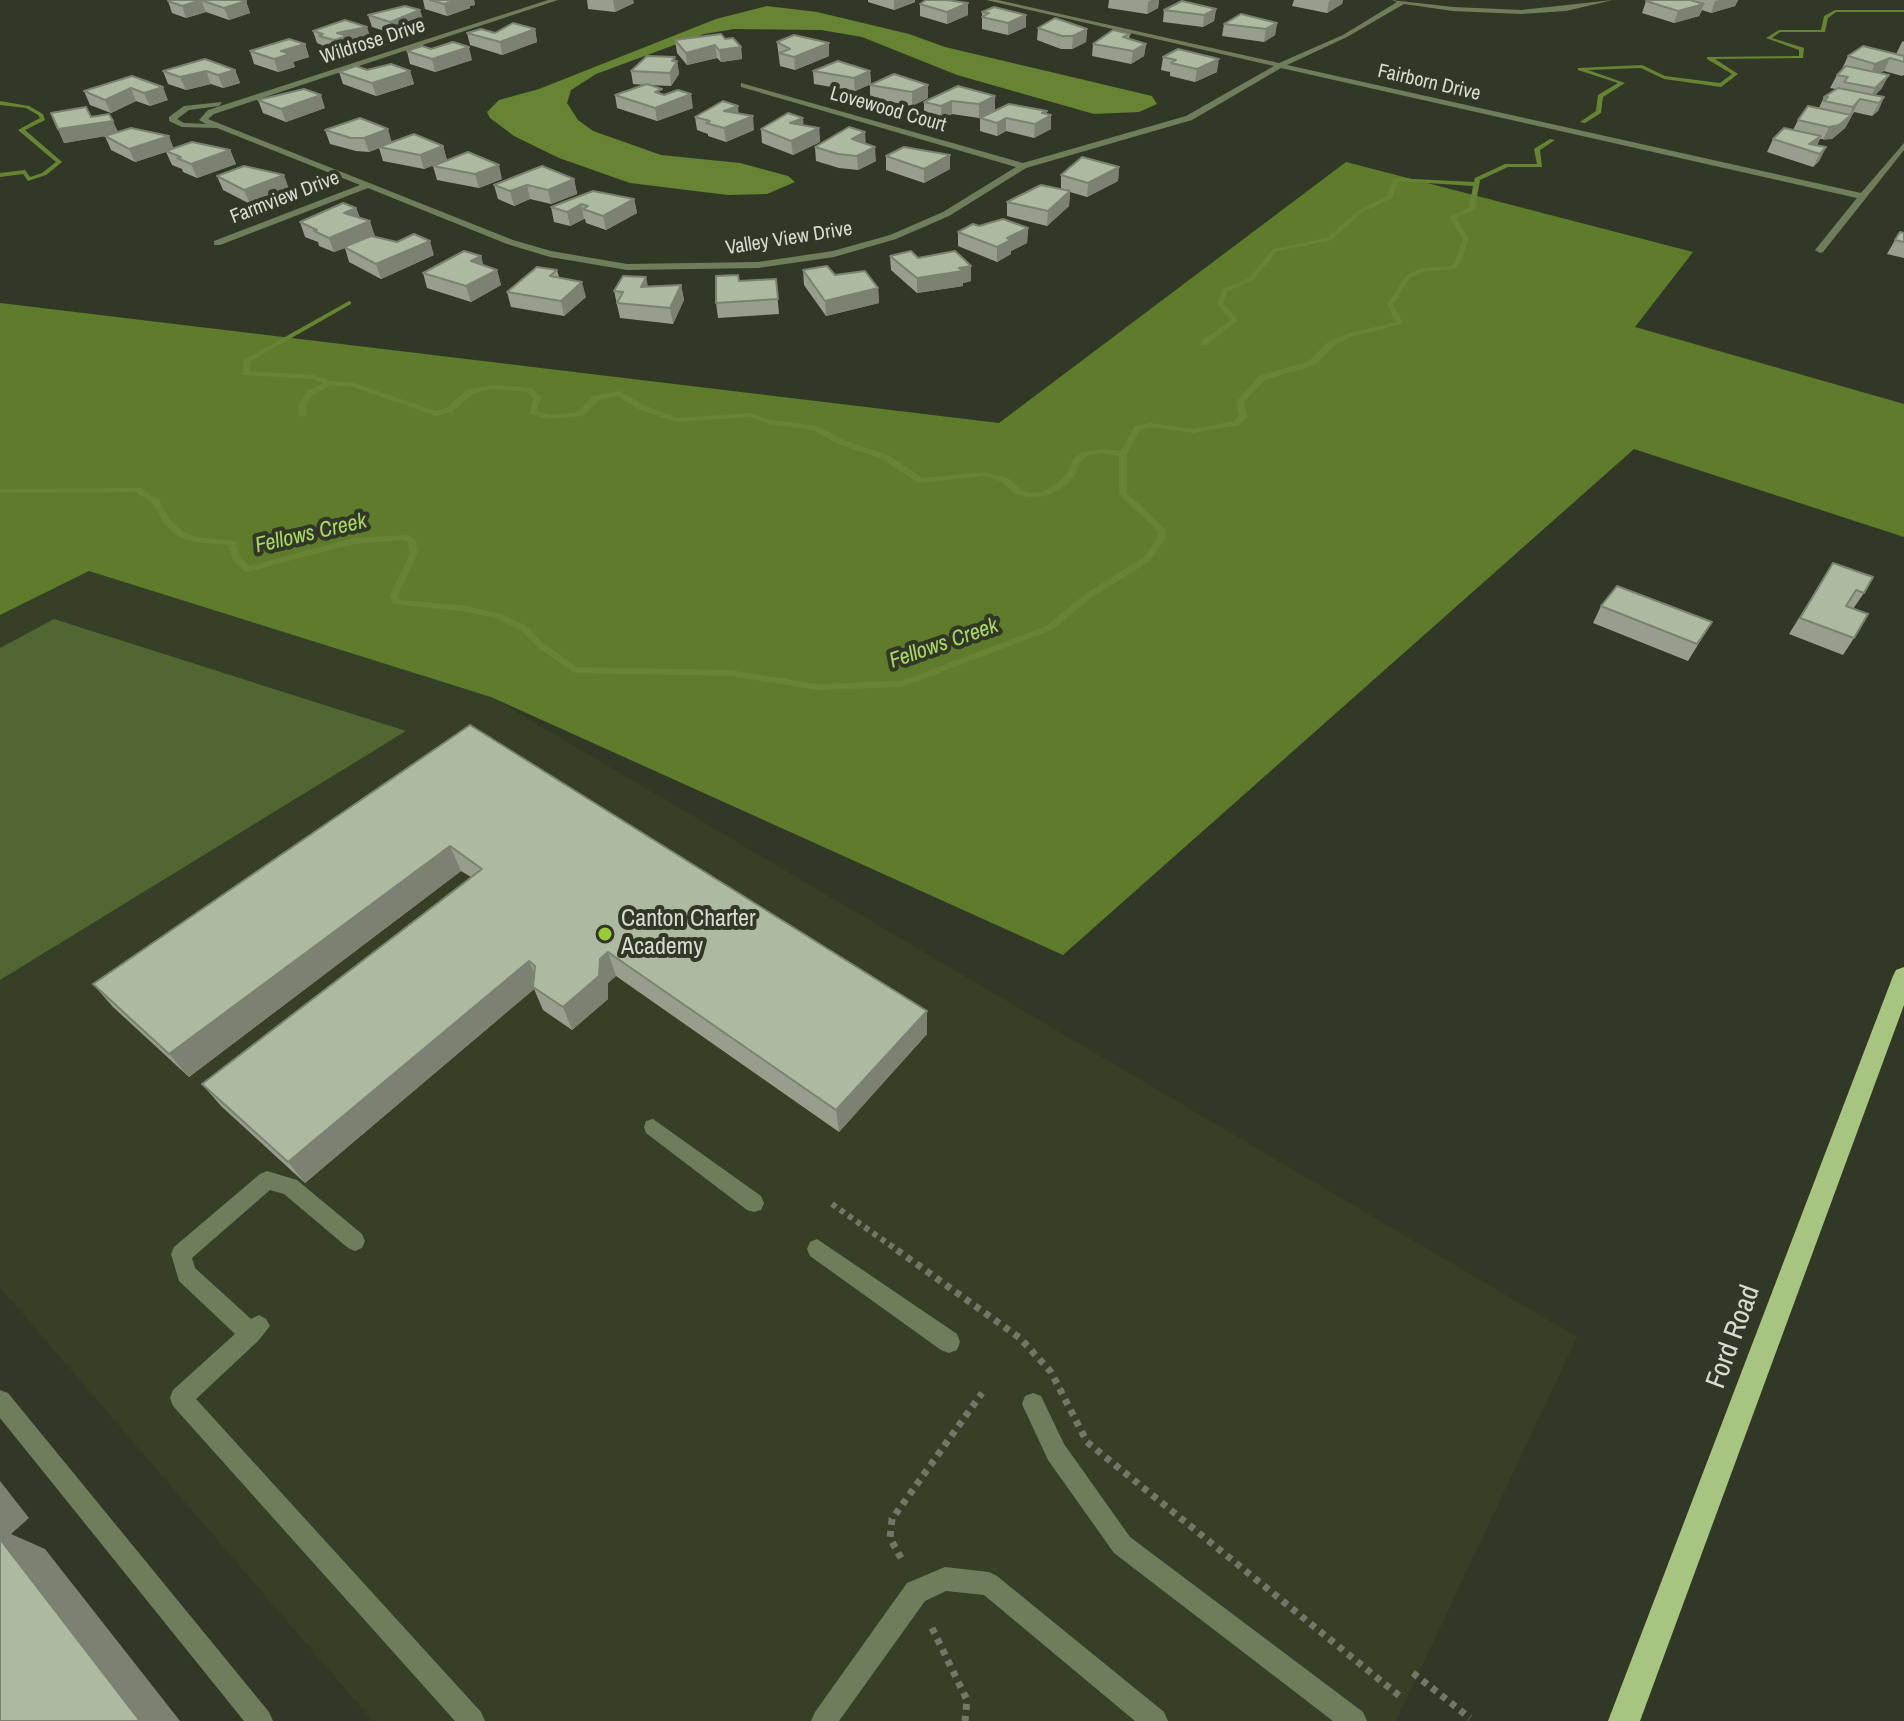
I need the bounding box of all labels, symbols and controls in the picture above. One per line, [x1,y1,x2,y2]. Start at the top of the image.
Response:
street label: Wildrose Drive [318,14,428,70]
street label: Fairborn Drive [1375,60,1483,106]
street label: Lovewood Court [827,82,949,138]
street label: Farmview Drive [227,166,343,230]
street label: Valley View Drive [724,217,854,261]
water label: Fellows Creek [253,508,369,560]
water label: Fellows Creek [886,613,1002,675]
place label: Canton Charter Academy [621,906,756,962]
marker: Canton Charter Academy [596,925,614,943]
street label: Ford Road [1700,1281,1768,1393]

